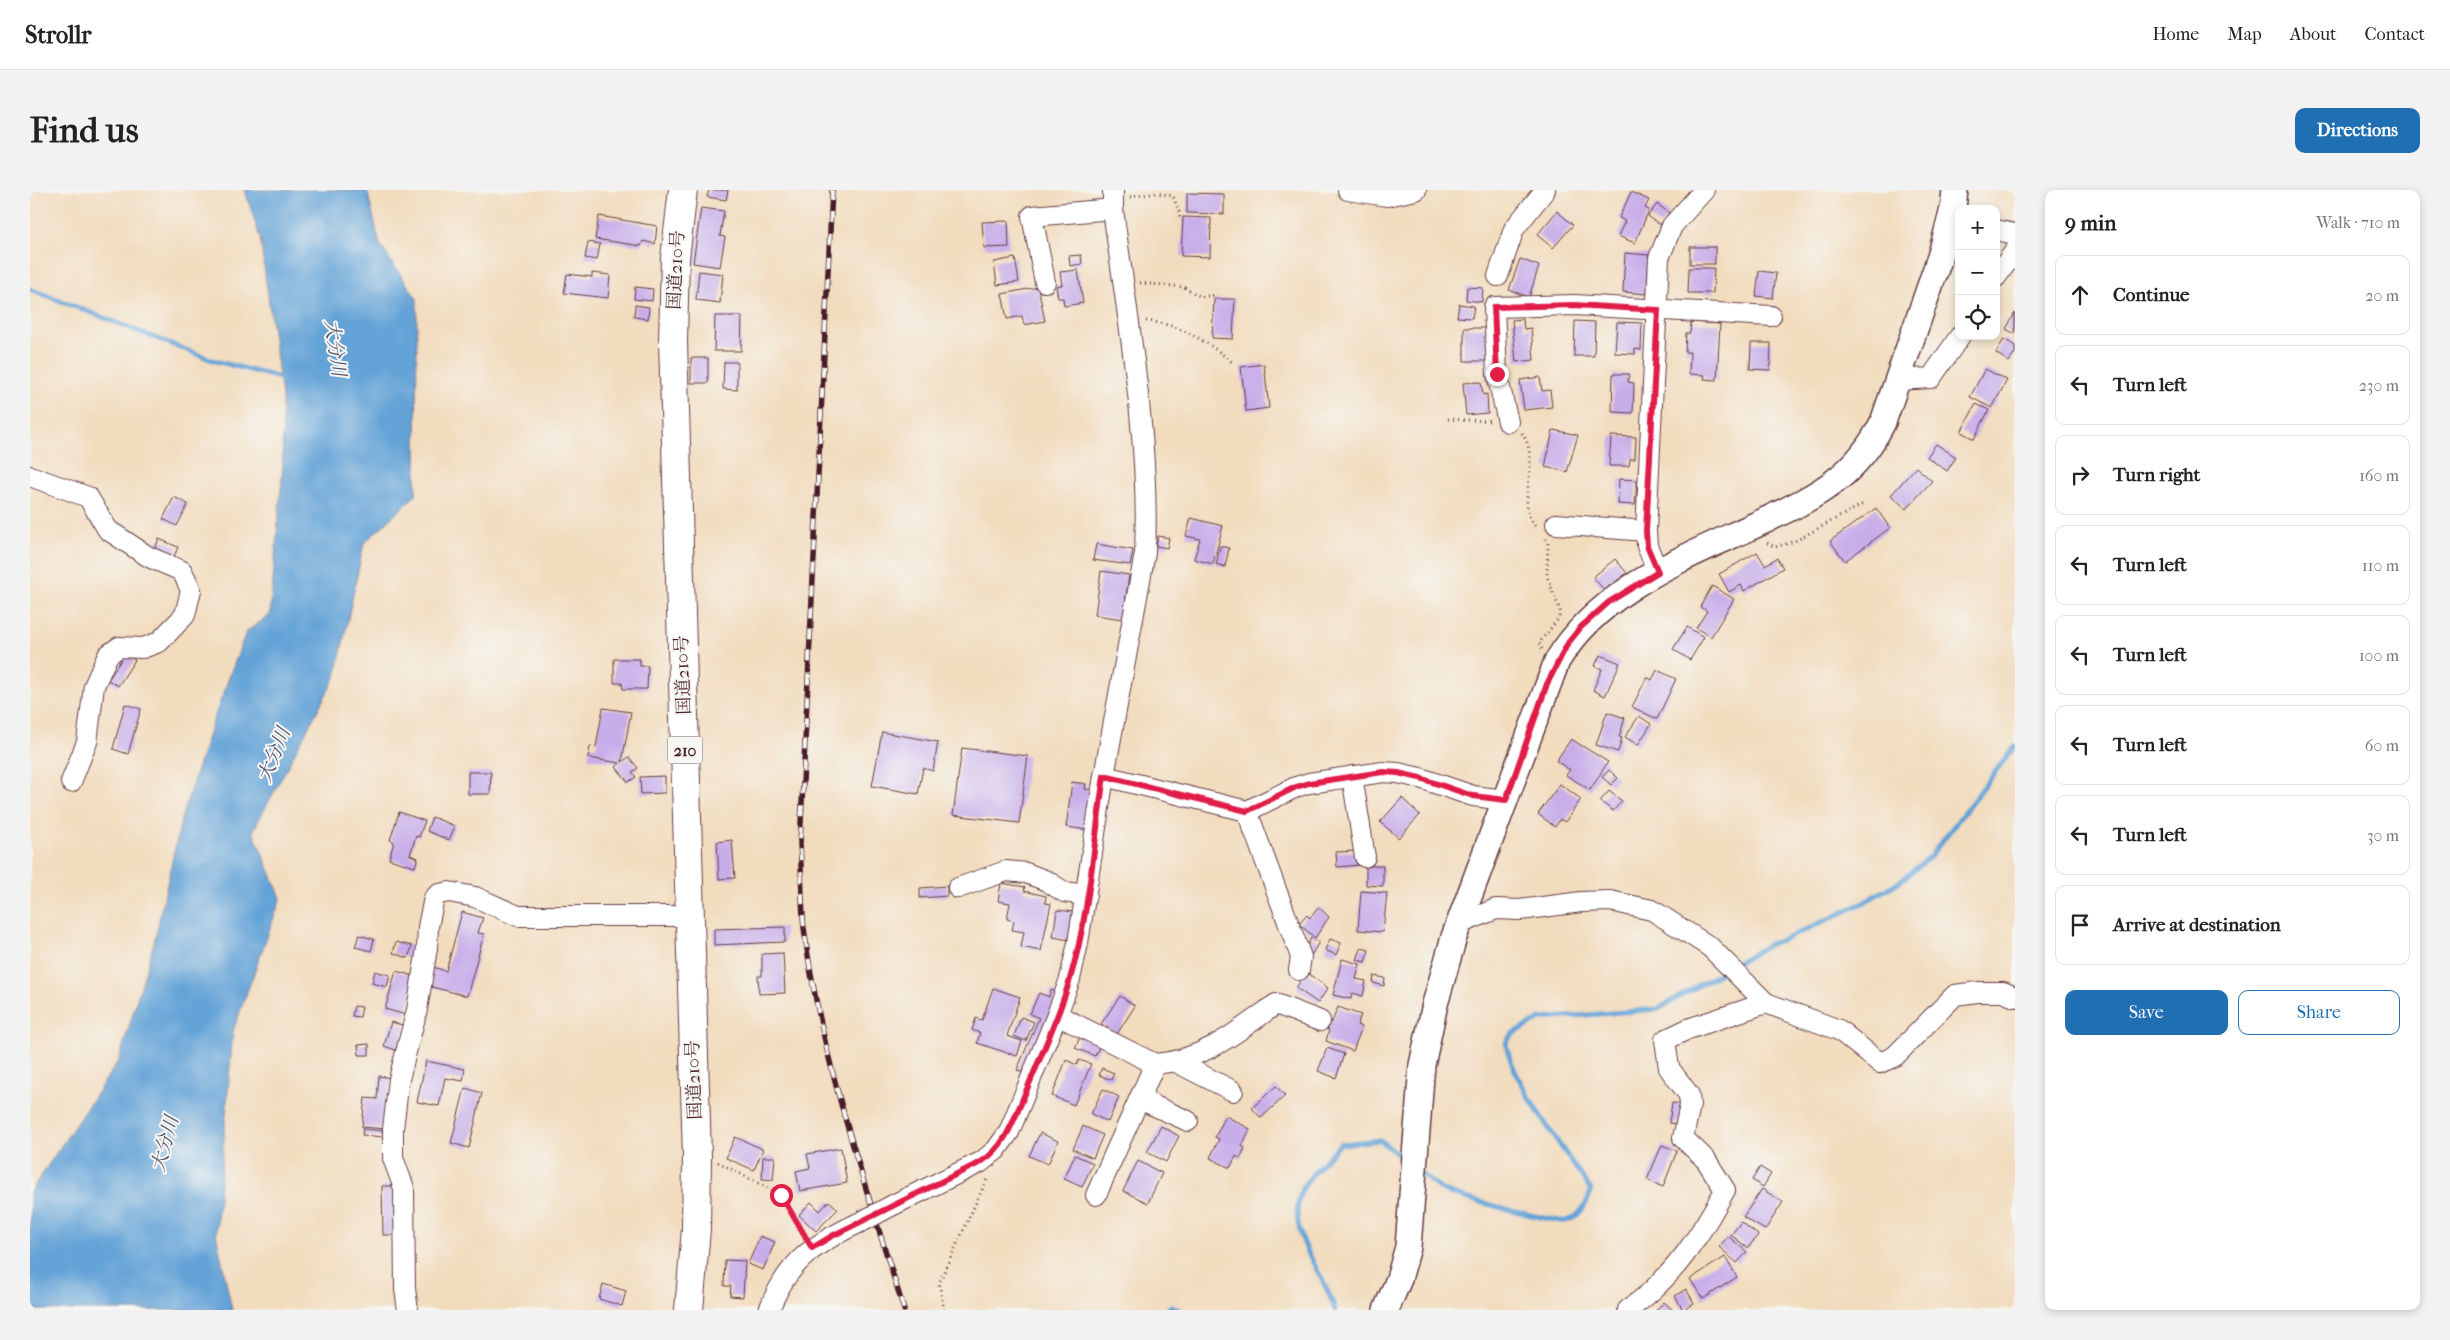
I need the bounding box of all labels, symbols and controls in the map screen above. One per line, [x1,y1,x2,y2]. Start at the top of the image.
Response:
text: Strollr [25,21,92,49]
text: Home [2152,24,2199,45]
text: Map [2227,24,2262,45]
text: About [2290,24,2336,45]
text: Contact [2364,24,2425,45]
button: Directions [2295,108,2420,153]
text: Find us [30,110,139,151]
map controls [1955,205,2000,340]
button: + [1955,205,2000,250]
text: 9 min [2065,211,2116,235]
text: Walk · 710 m [2316,213,2400,232]
street label: 国道210号 [663,230,689,310]
button: − [1955,250,2000,295]
icon: ahead [2066,281,2094,309]
text: Continue [2113,284,2189,306]
text: 20 m [2365,286,2399,305]
button: locate [1955,295,2000,340]
water label: 大分川 [320,318,350,380]
route end [1486,363,1509,386]
icon: left [2066,371,2094,399]
text: Turn left [2113,374,2187,396]
text: 230 m [2359,376,2399,395]
icon: right [2066,461,2094,489]
text: Turn right [2113,464,2200,486]
text: 160 m [2359,466,2399,485]
icon: left [2066,551,2094,579]
text: Turn left [2113,554,2187,576]
text: 110 m [2362,556,2399,575]
street label: 国道210号 [671,635,695,715]
icon: left [2066,641,2094,669]
text: Turn left [2113,644,2187,666]
text: 100 m [2359,646,2399,665]
water label: 大分川 [253,723,296,786]
icon: left [2066,731,2094,759]
text: Turn left [2113,734,2187,756]
road number: 210 [668,736,702,764]
text: 60 m [2365,736,2399,755]
icon: left [2066,821,2094,849]
text: Turn left [2113,824,2187,846]
text: 30 m [2367,826,2399,845]
icon: arrive [2066,911,2094,939]
text: Arrive at destination [2113,914,2281,936]
button: Save [2065,990,2228,1035]
button: Share [2238,990,2400,1035]
street label: 国道210号 [682,1040,706,1120]
water label: 大分川 [147,1112,184,1174]
route start [770,1184,793,1207]

